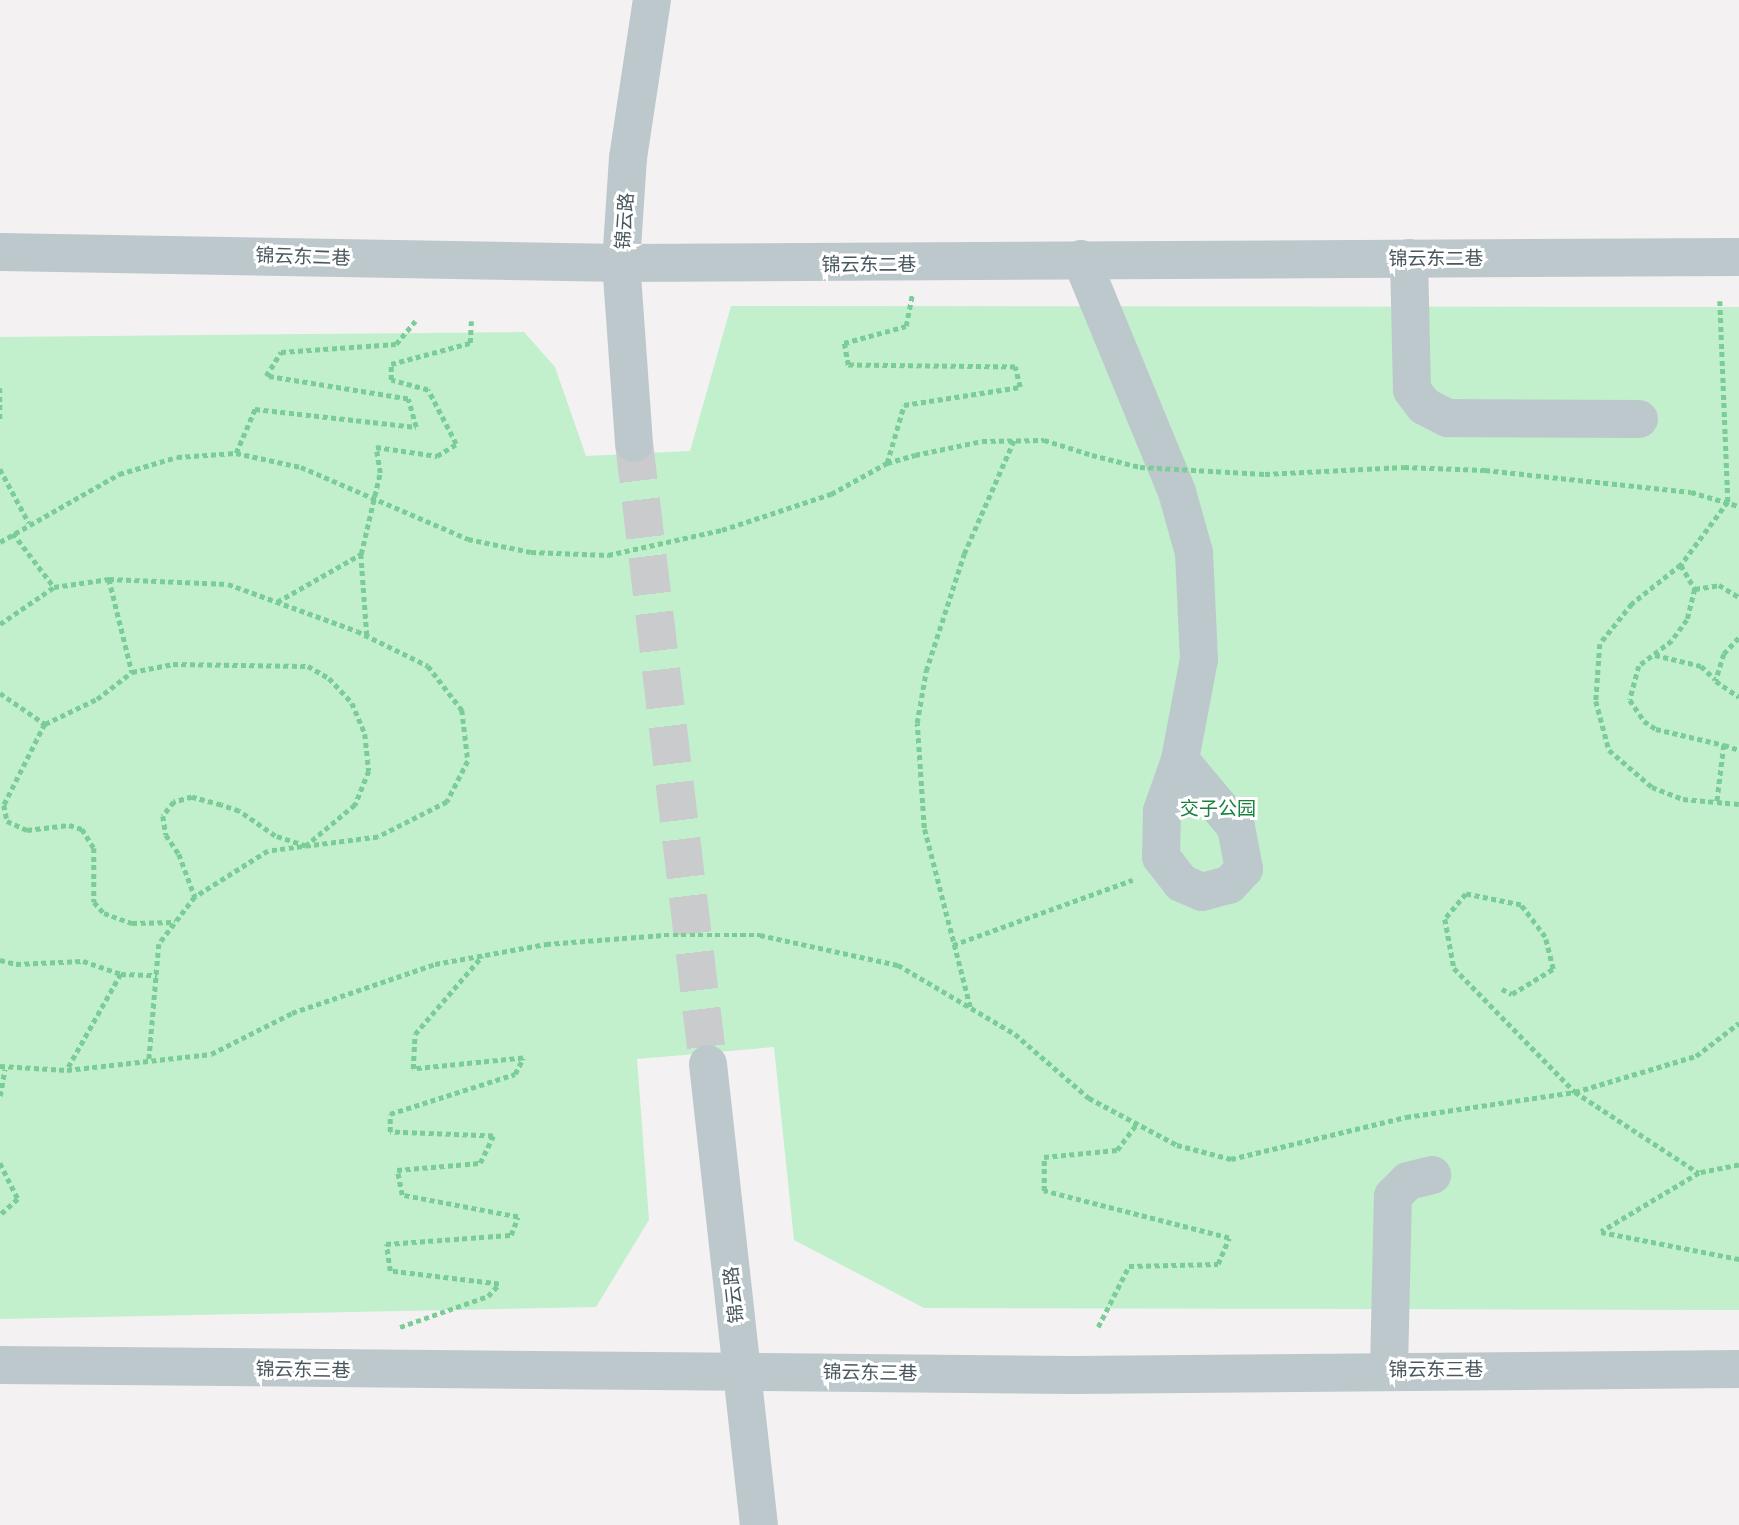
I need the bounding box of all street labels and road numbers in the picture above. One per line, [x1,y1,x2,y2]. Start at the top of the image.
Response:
street label: 锦云路 [611,192,637,250]
street label: 锦云东二巷 [255,243,351,269]
street label: 锦云东二巷 [1389,247,1483,269]
street label: 锦云东二巷 [822,253,916,275]
street label: 锦云路 [719,1265,747,1325]
street label: 锦云东三巷 [255,1357,351,1381]
street label: 锦云东三巷 [1389,1358,1483,1380]
street label: 锦云东三巷 [822,1360,918,1384]

